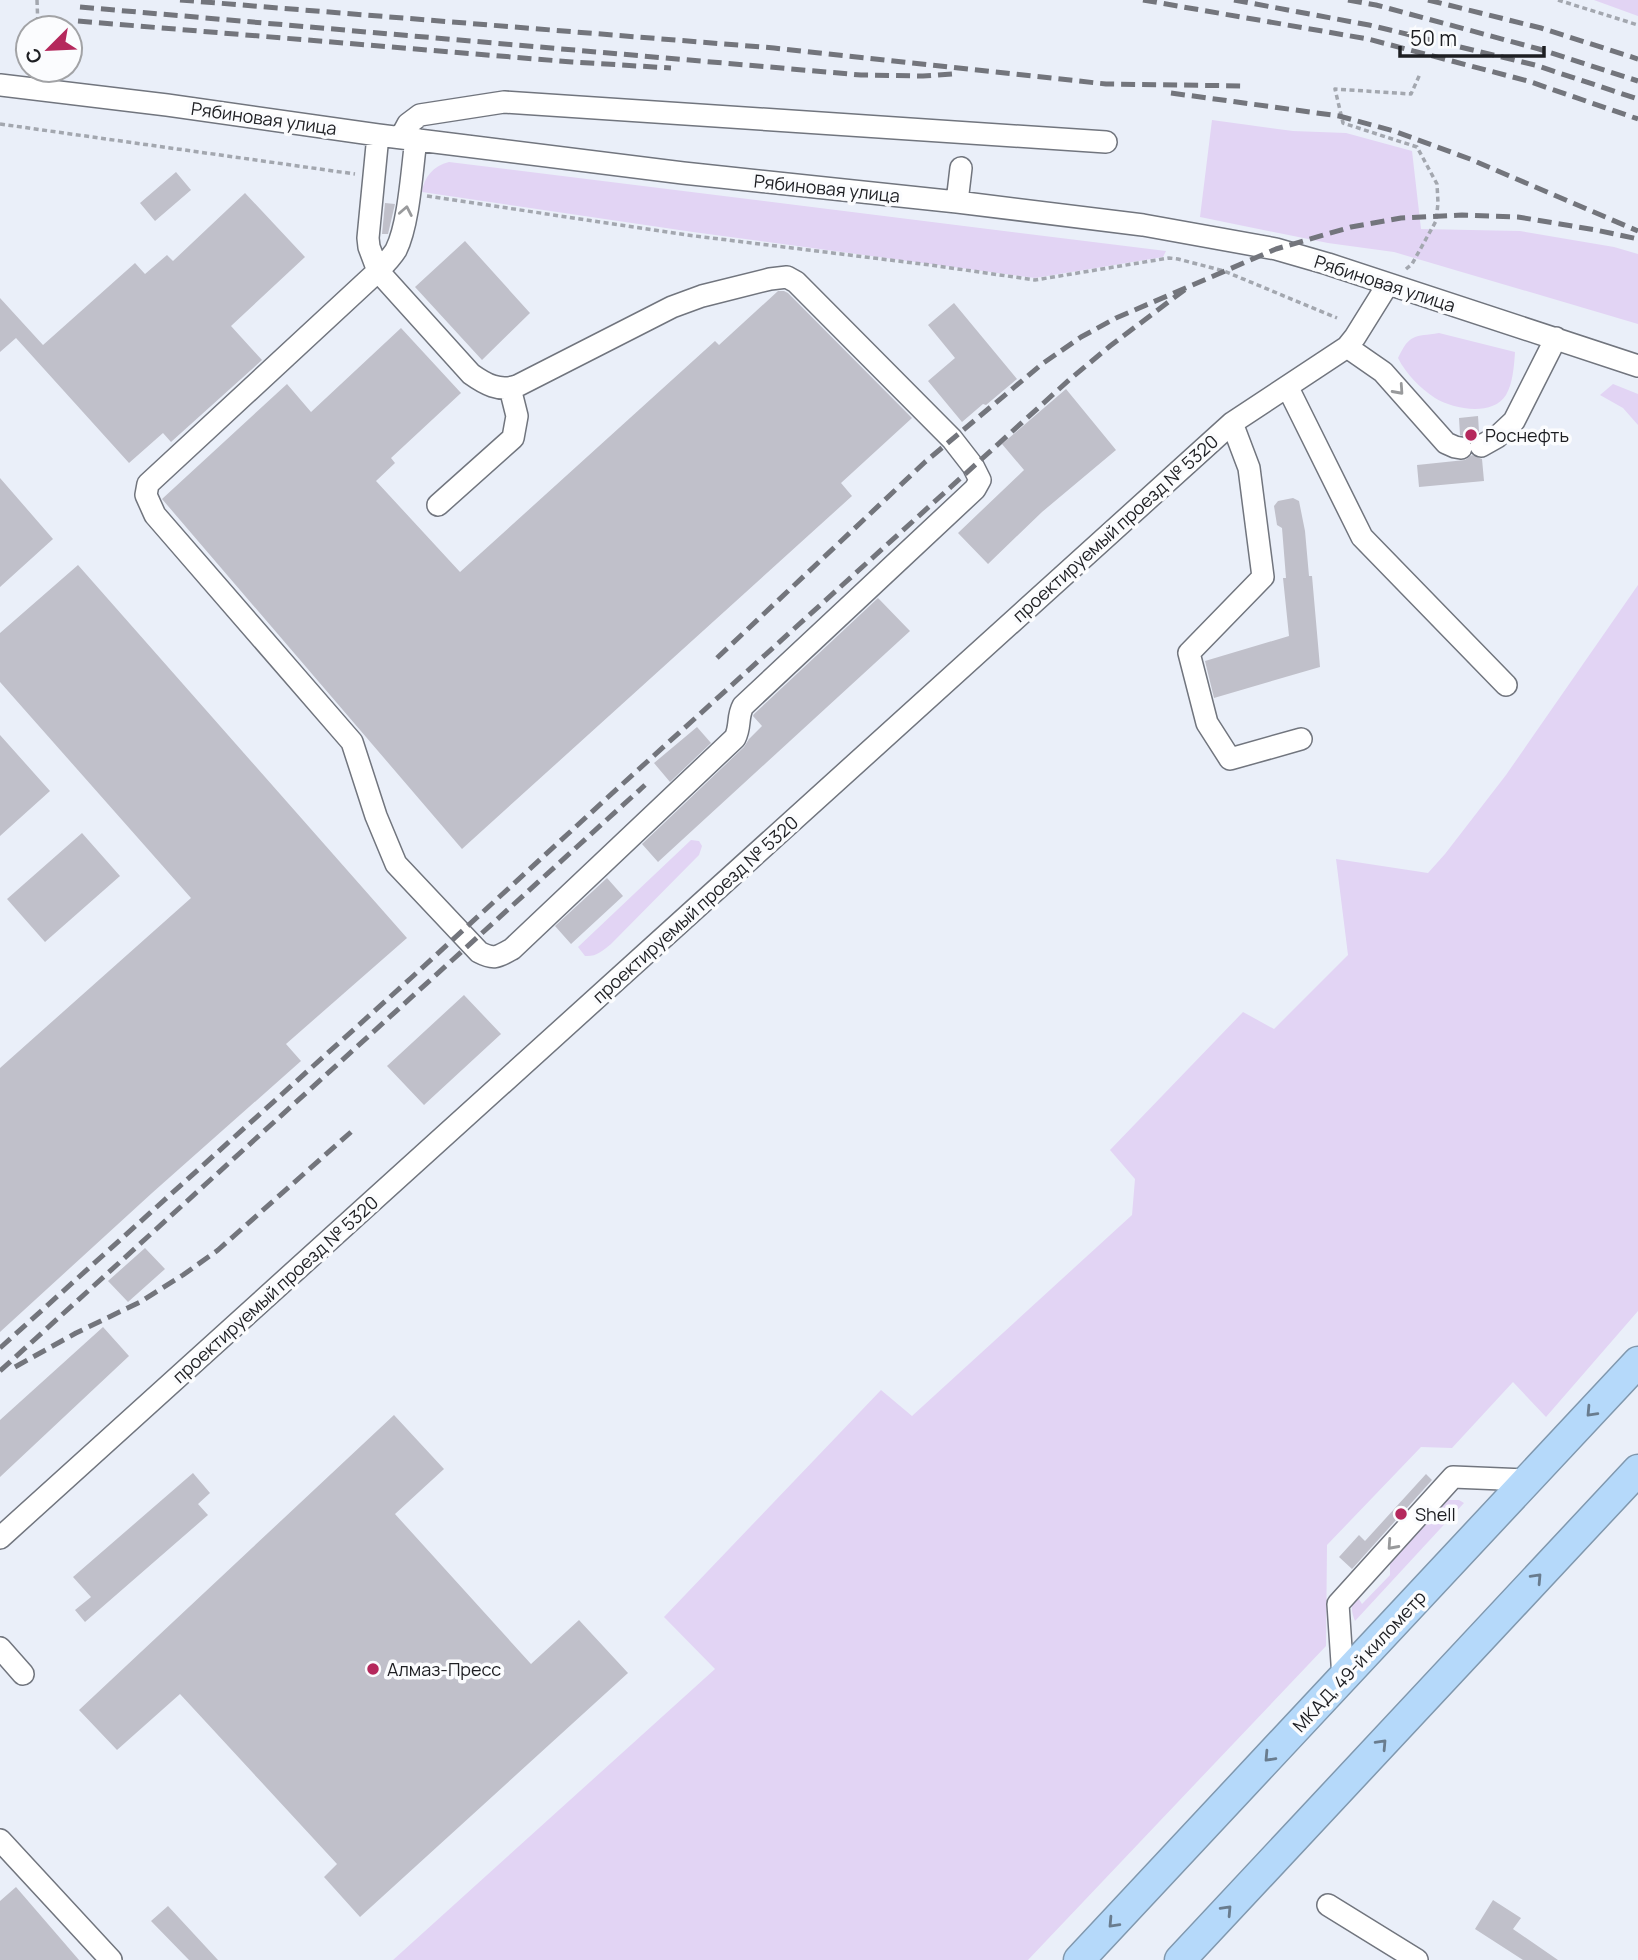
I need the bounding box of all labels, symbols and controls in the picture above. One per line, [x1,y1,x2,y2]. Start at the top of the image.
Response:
north arrow [14,14,84,84]
scale bar [1400,14,1544,58]
text: 50 m [1410,24,1457,52]
text: С [19,44,48,68]
street label: Рябиновая улица [190,96,338,140]
street label: Рябиновая улица [753,168,901,208]
one-way arrow [397,205,412,217]
street label: Рябиновая улица [1311,249,1459,317]
one-way arrow [1391,382,1403,395]
place label: Роснефть [1485,423,1569,447]
marker: Роснефть [1463,427,1479,443]
street label: проектируемый проезд № 5320 [1007,429,1223,627]
street label: проектируемый проезд № 5320 [587,810,803,1008]
street label: проектируемый проезд № 5320 [167,1190,383,1388]
one-way arrow [1587,1404,1600,1417]
place label: Shell [1415,1502,1456,1526]
marker: Shell [1393,1506,1409,1522]
one-way arrow [1388,1537,1400,1550]
one-way arrow [1529,1573,1542,1586]
street label: МКАД, 49-й километр [1287,1585,1431,1737]
place label: Алмаз-Пресс [387,1657,501,1681]
marker: Алмаз-Пресс [365,1661,381,1677]
one-way arrow [1374,1739,1386,1752]
one-way arrow [1264,1749,1277,1762]
one-way arrow [1218,1905,1231,1918]
one-way arrow [1109,1915,1122,1928]

